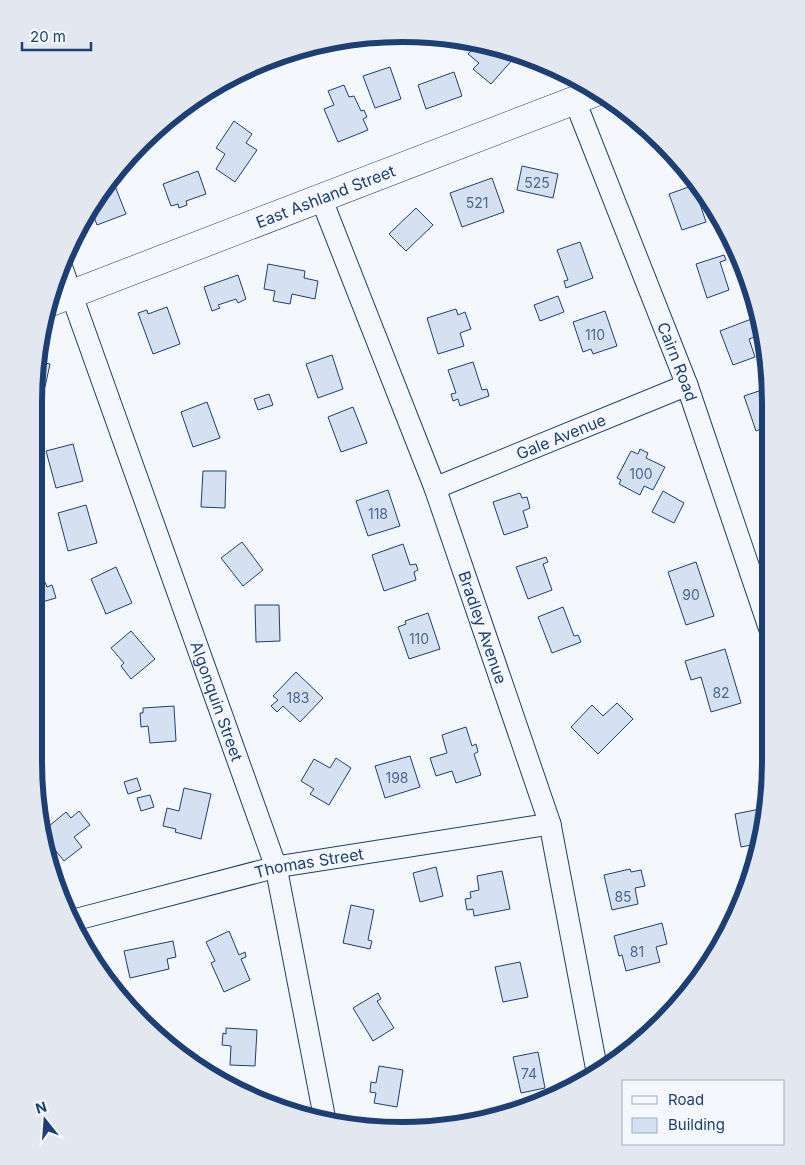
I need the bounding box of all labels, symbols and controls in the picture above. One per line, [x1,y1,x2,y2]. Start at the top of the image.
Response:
scale bar [22,20,91,52]
text: 20 m [30,27,66,46]
street label: East Ashland Street [253,161,398,232]
house number: 525 [524,174,550,191]
house number: 521 [466,194,488,211]
street label: Cairn Road [653,319,702,404]
house number: 110 [585,326,605,343]
street label: Gale Avenue [513,409,609,464]
house number: 100 [629,465,653,482]
house number: 118 [368,505,388,522]
street label: Bradley Avenue [454,568,511,686]
house number: 90 [682,586,700,603]
house number: 110 [409,630,429,647]
street label: Algonquin Street [186,638,247,764]
house number: 82 [712,684,730,701]
house number: 183 [286,689,310,706]
house number: 198 [385,769,409,786]
street label: Thomas Street [252,843,365,882]
house number: 85 [614,888,632,905]
house number: 81 [630,943,644,960]
house number: 74 [521,1065,537,1082]
legend [622,1080,785,1145]
text: Road [668,1090,704,1109]
north arrow [20,1095,70,1145]
text: N [33,1097,49,1117]
text: Building [668,1115,725,1134]

